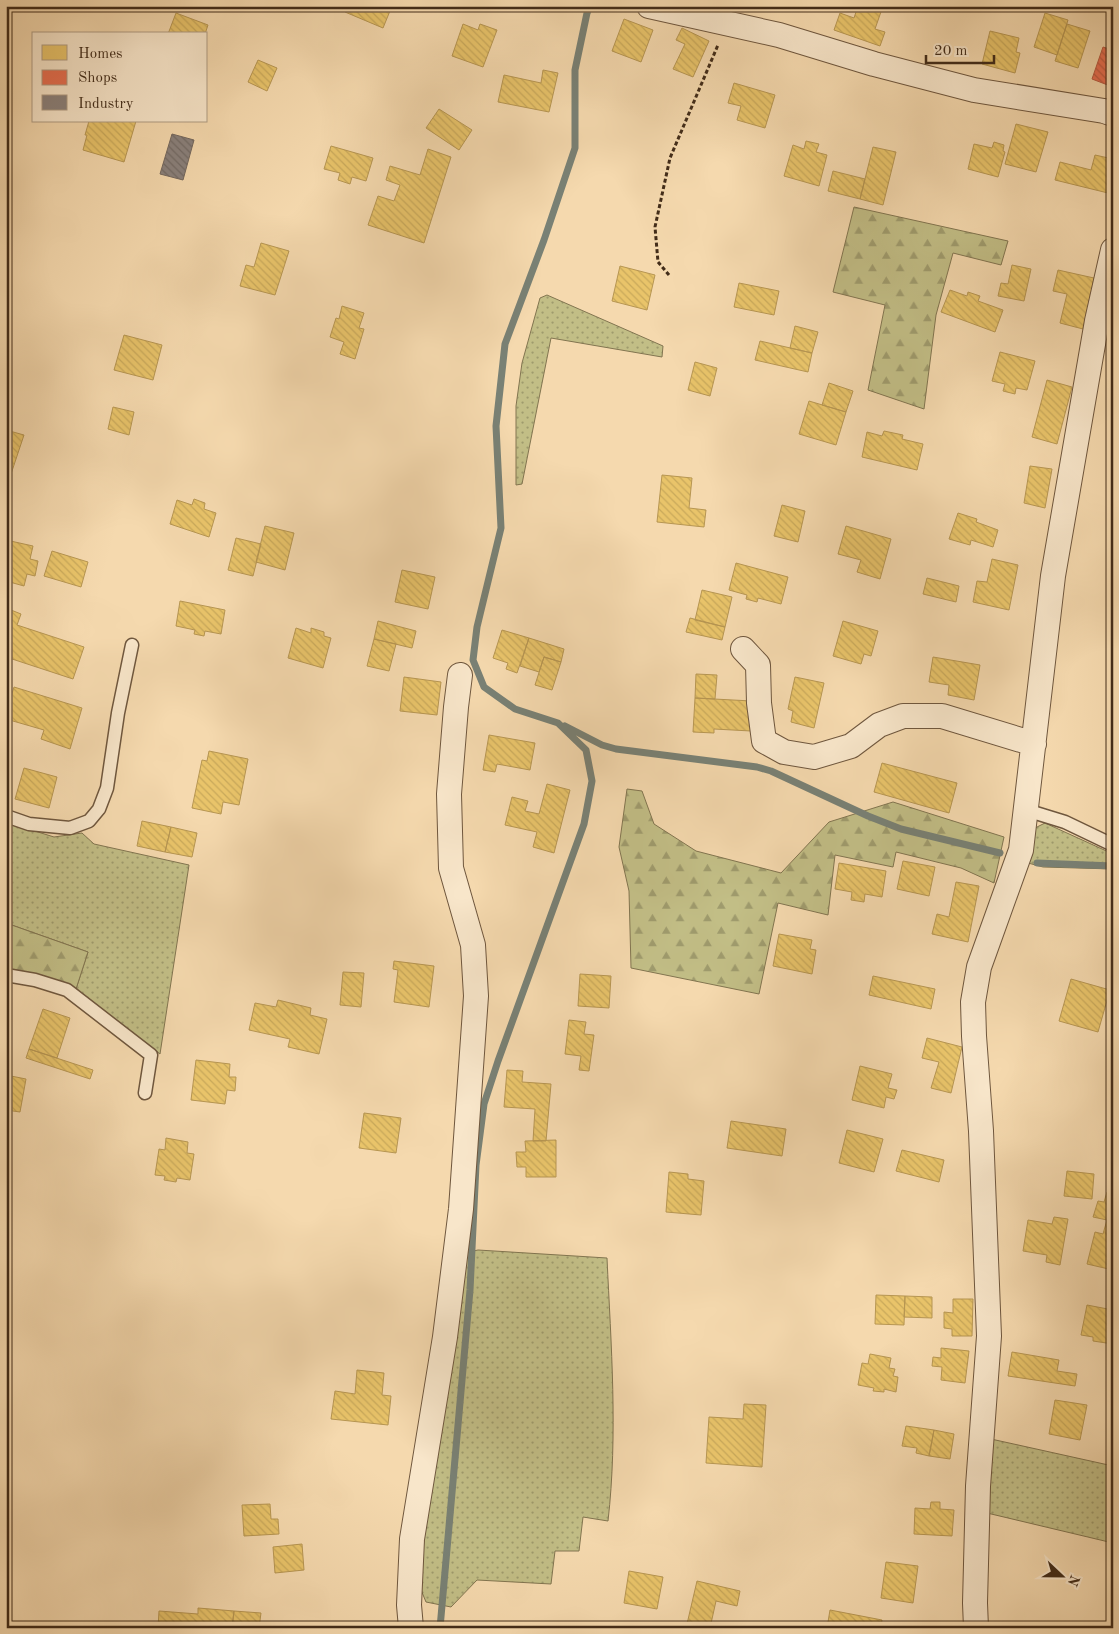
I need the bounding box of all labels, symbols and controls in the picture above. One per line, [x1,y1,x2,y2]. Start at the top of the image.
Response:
legend [32,32,208,122]
scale bar [926,32,994,64]
text: 20 m [934,44,968,59]
text: Homes [78,47,123,62]
text: Shops [78,71,117,86]
text: Industry [78,97,134,112]
north arrow [1036,1552,1086,1602]
text: N [1065,1573,1082,1588]

